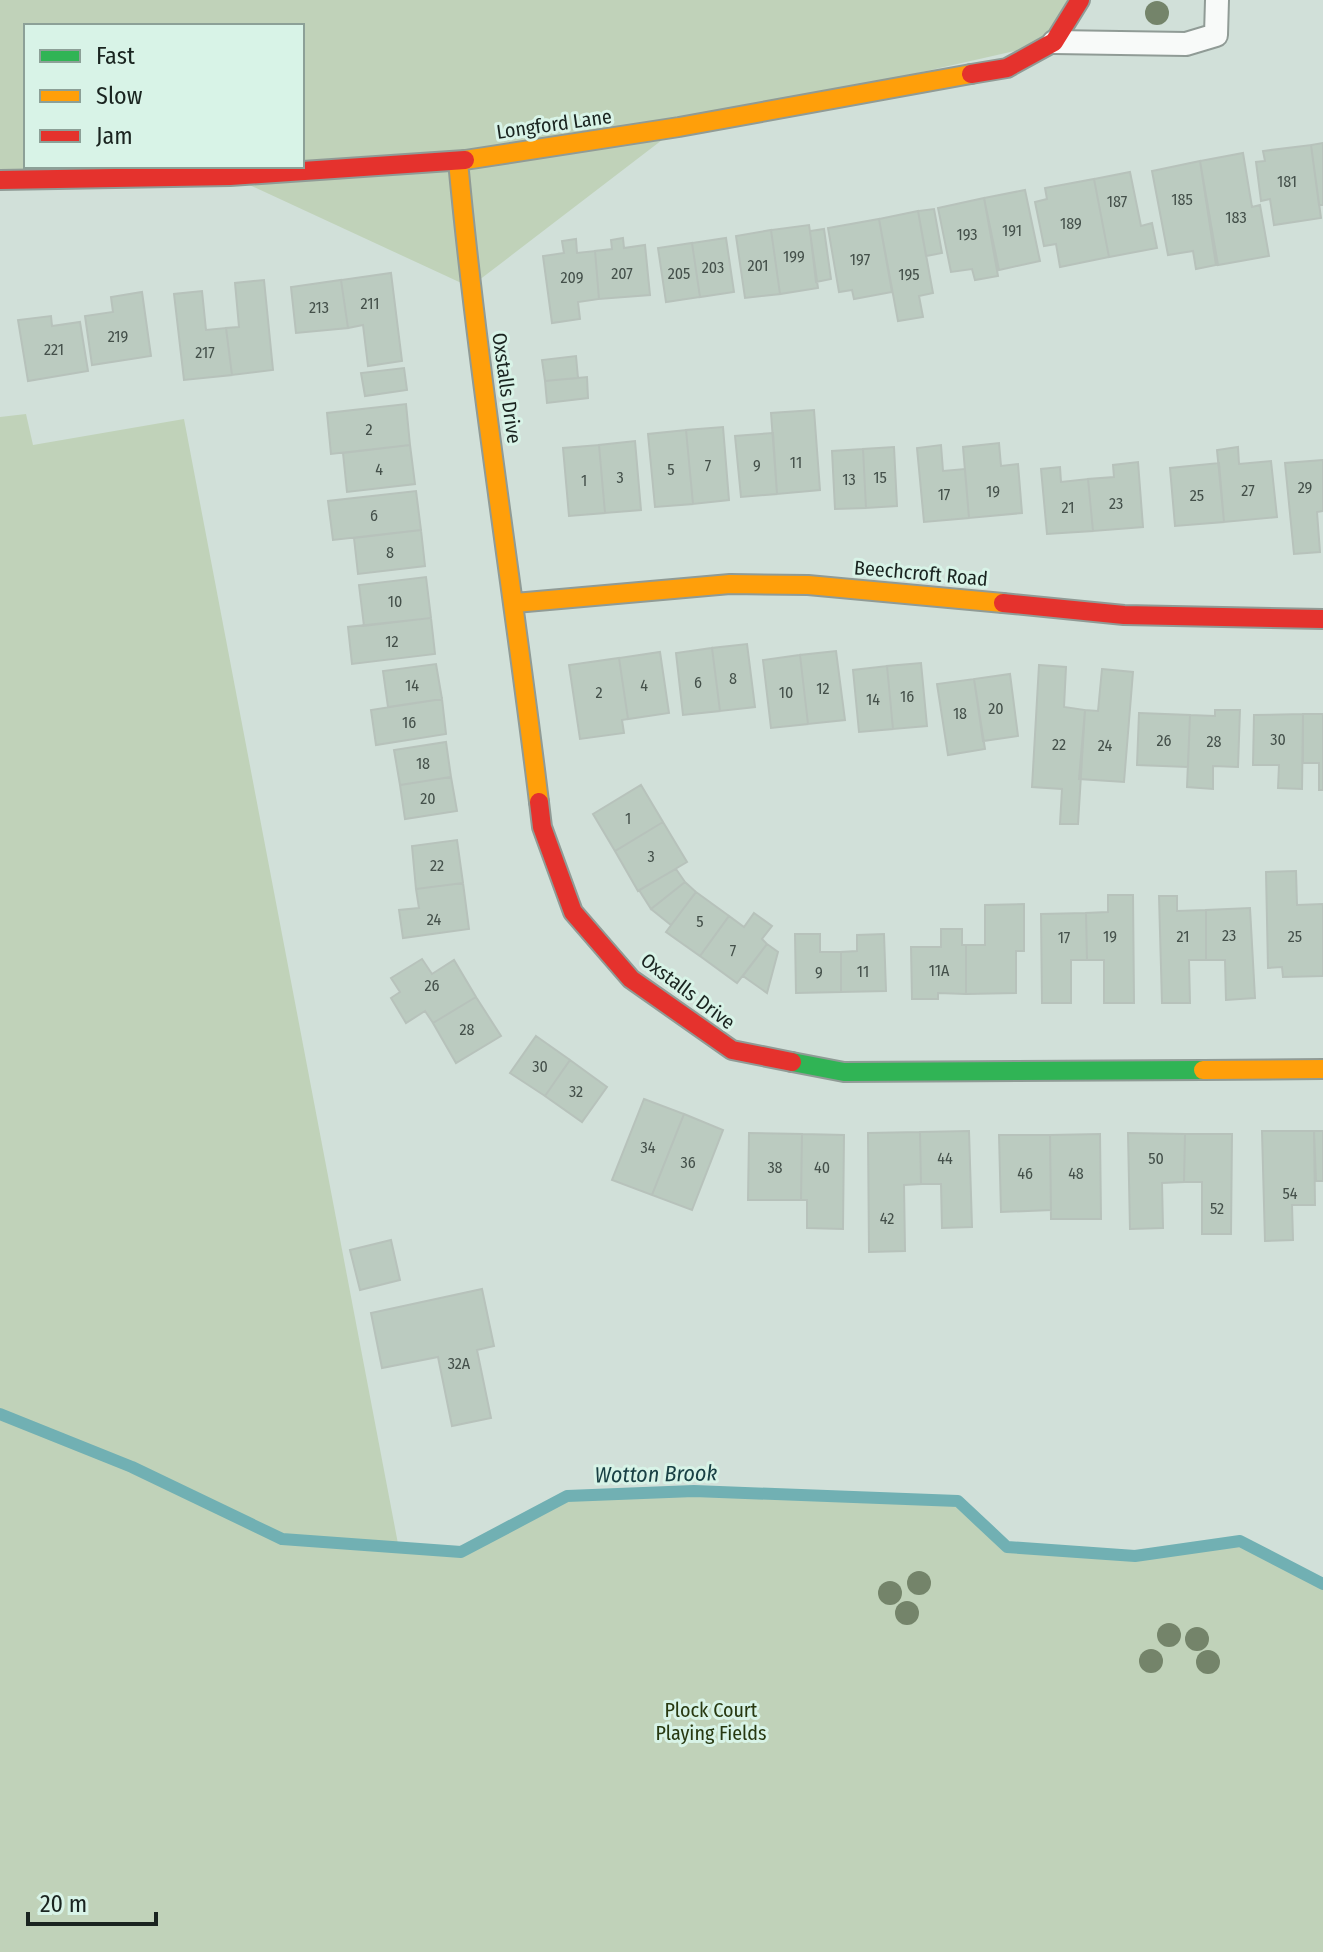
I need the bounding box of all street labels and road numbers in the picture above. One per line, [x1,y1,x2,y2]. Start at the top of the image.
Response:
street label: Longford Lane [495,104,613,144]
street label: Oxstalls Drive [487,331,527,445]
street label: Beechcroft Road [853,555,989,591]
street label: Oxstalls Drive [636,948,740,1034]

